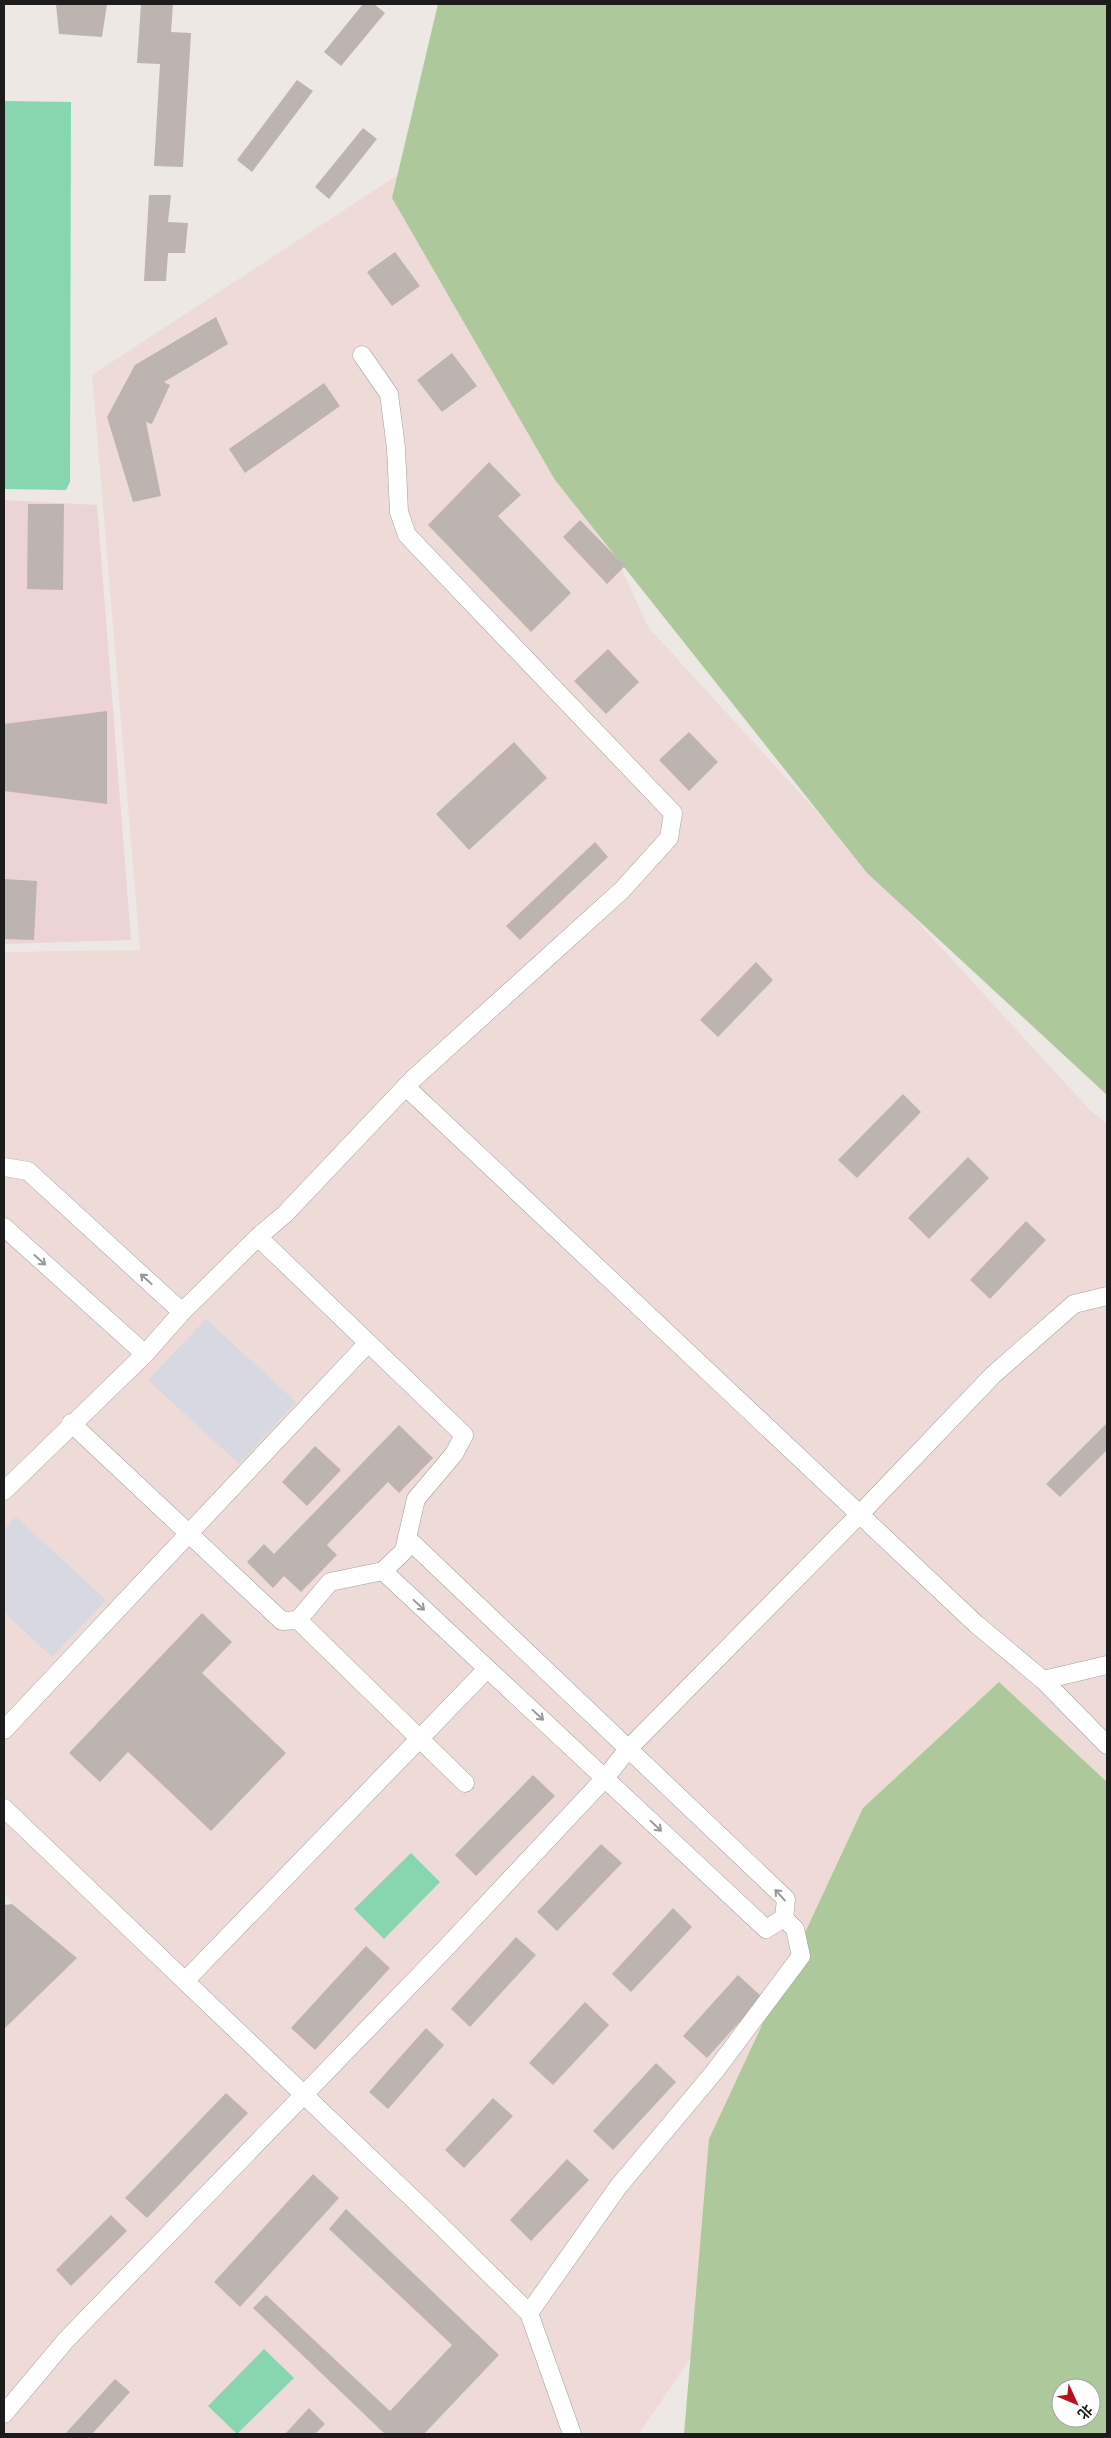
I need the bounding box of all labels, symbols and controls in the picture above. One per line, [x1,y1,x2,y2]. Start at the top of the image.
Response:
one-way arrow [33,1254,46,1265]
one-way arrow [140,1274,153,1285]
one-way arrow [412,1599,425,1611]
one-way arrow [531,1709,544,1721]
one-way arrow [650,1820,663,1832]
one-way arrow [775,1888,786,1901]
north arrow [1051,2378,1101,2428]
text: 北 [1075,2401,1096,2423]

